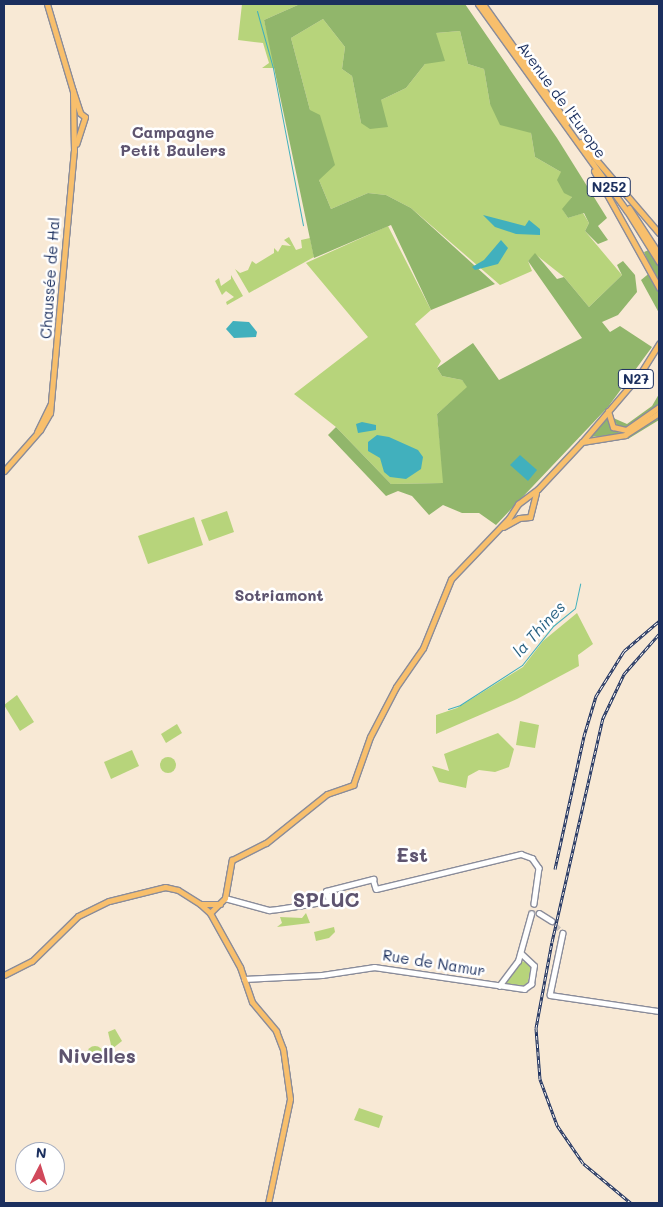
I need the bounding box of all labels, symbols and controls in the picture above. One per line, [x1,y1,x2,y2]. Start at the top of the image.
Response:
street label: Avenue de l'Europe [514,38,610,162]
district label: Campagne Petit Baulers [120,122,226,160]
road number: N252 [586,176,632,198]
street label: Chaussée de Hal [37,216,63,340]
road number: N27 [617,368,655,390]
district label: Sotriamont [234,585,324,605]
water label: la Thines [509,597,569,661]
district label: Est [396,842,428,866]
district label: SPLUC [293,887,359,911]
street label: Rue de Namur [381,946,487,980]
district label: Nivelles [58,1043,136,1067]
north arrow [15,1142,65,1192]
text: N [35,1143,47,1162]

